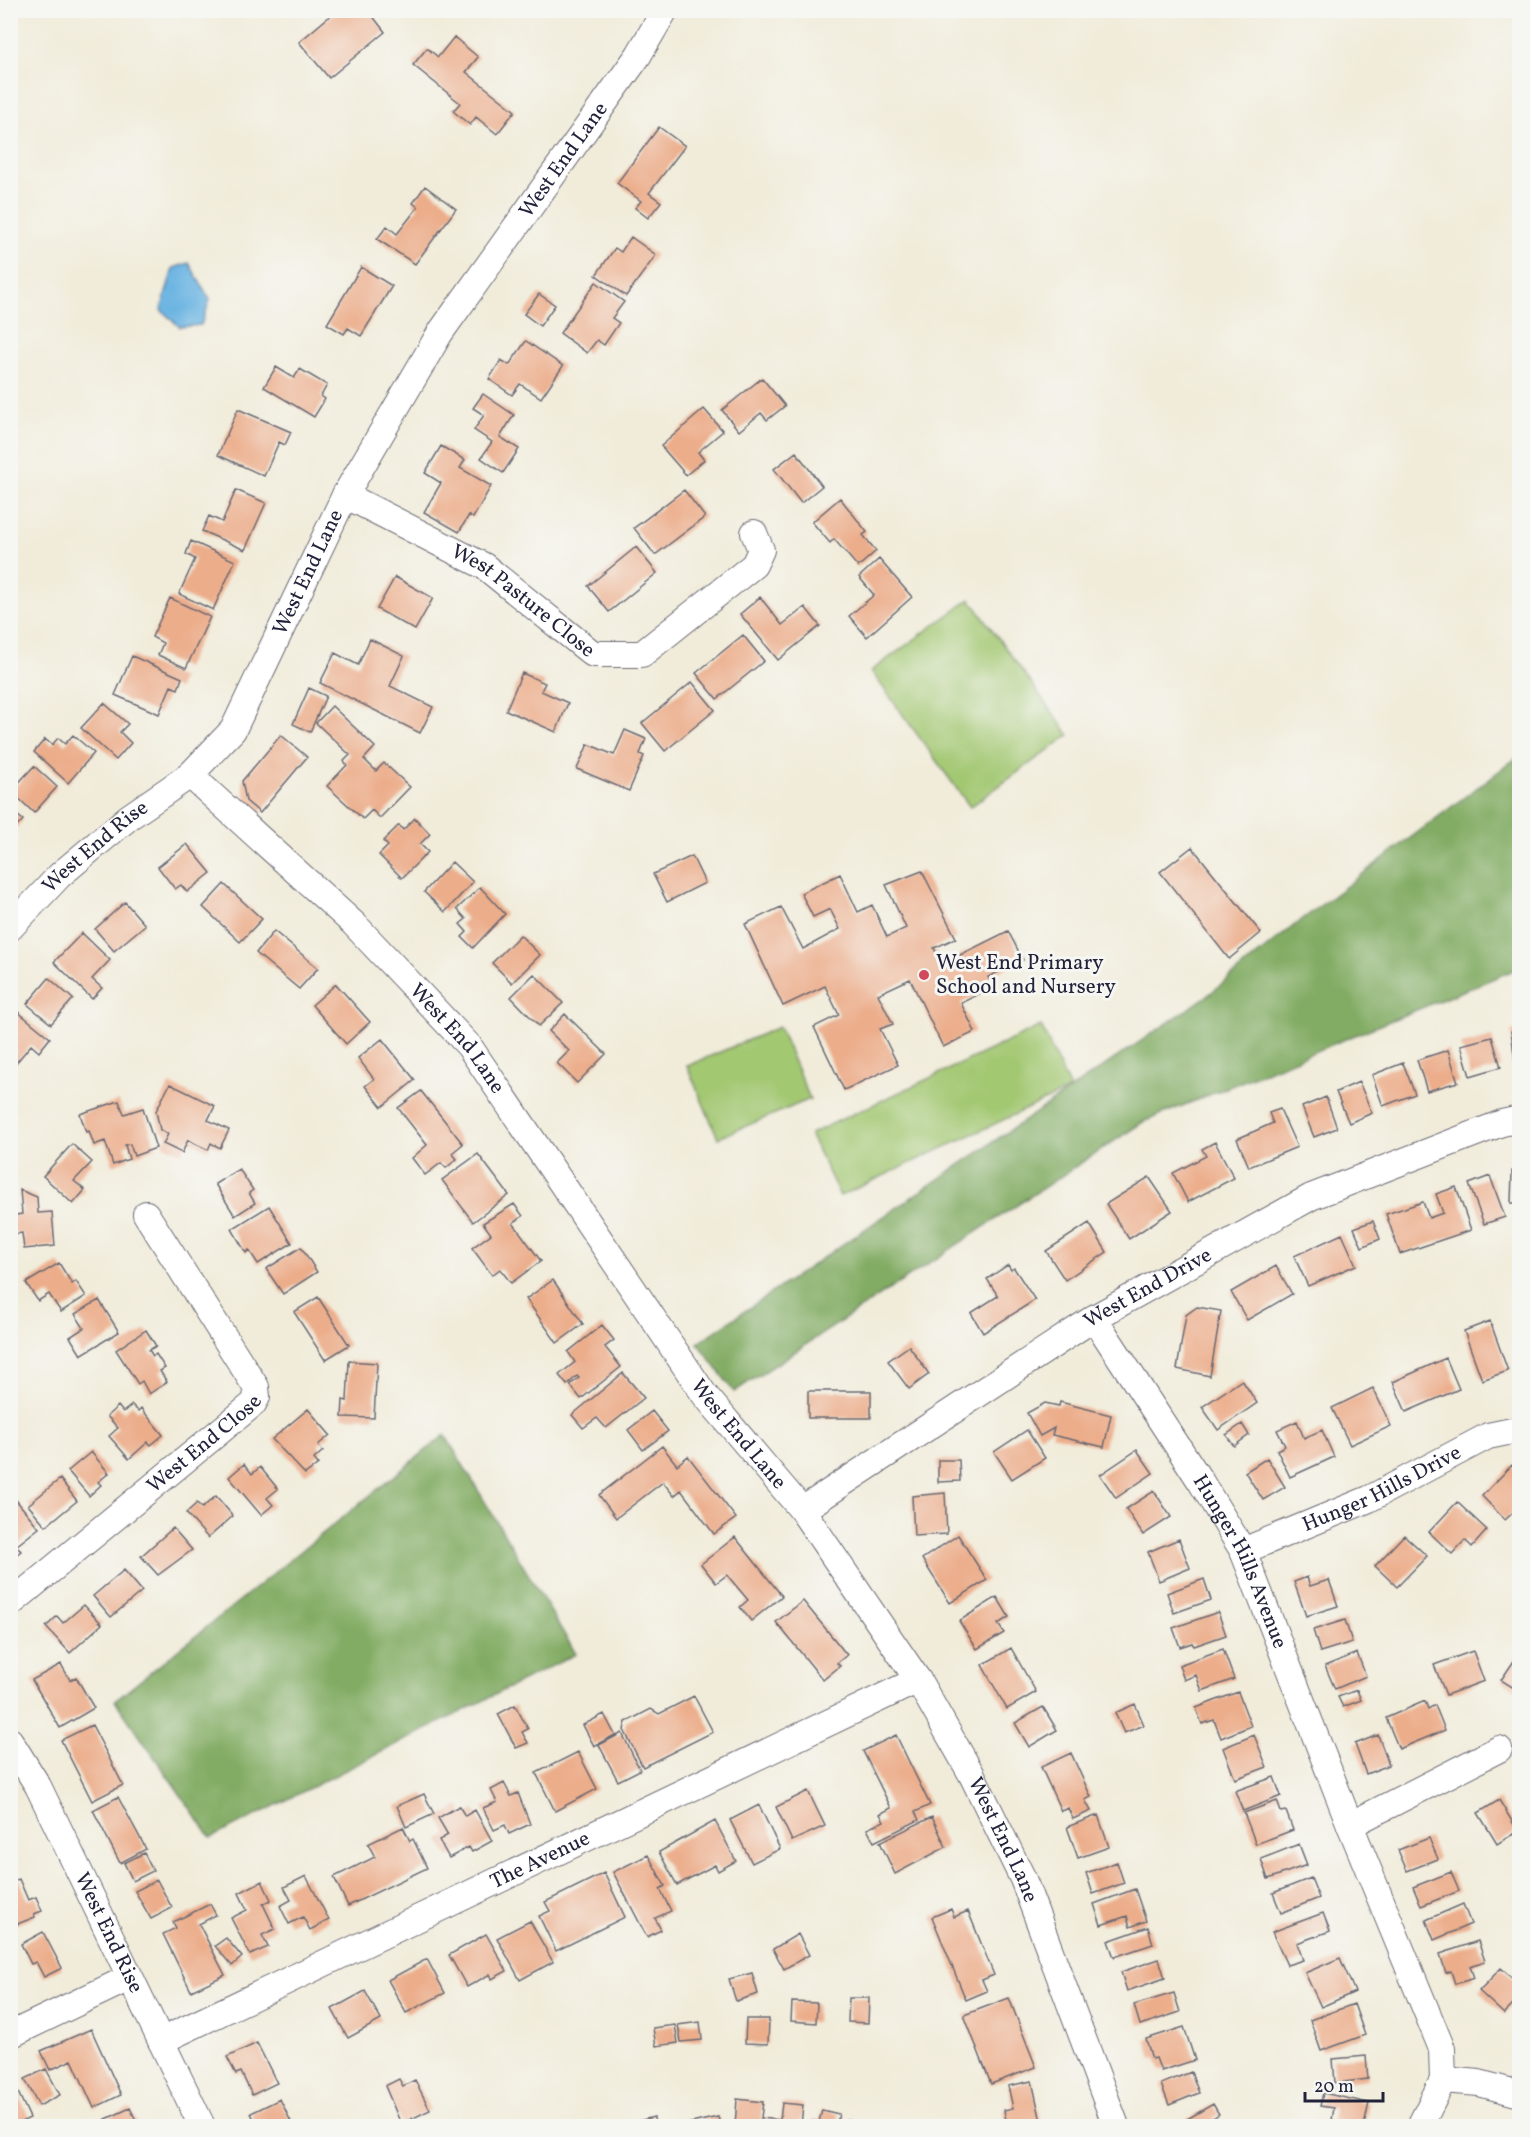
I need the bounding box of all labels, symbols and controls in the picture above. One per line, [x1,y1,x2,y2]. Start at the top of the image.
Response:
street label: West End Lane [512,96,615,224]
street label: West End Lane [266,505,351,640]
street label: West Pasture Close [446,537,601,665]
street label: West End Rise [36,793,154,900]
place label: West End Primary School and Nursery [936,949,1117,1002]
marker: West End Primary School and Nursery [917,968,931,982]
street label: West End Lane [403,977,512,1099]
street label: West End Drive [1078,1241,1217,1335]
street label: West End Lane [684,1373,793,1496]
street label: West End Close [141,1390,270,1500]
street label: Hunger Hills Drive [1298,1438,1466,1539]
street label: Hunger Hills Avenue [1185,1469,1294,1653]
street label: West End Lane [961,1772,1045,1907]
street label: The Avenue [485,1824,595,1896]
street label: West End Rise [67,1868,150,1998]
scale bar [1305,2065,1383,2103]
text: 20 m [1314,2075,1354,2100]

